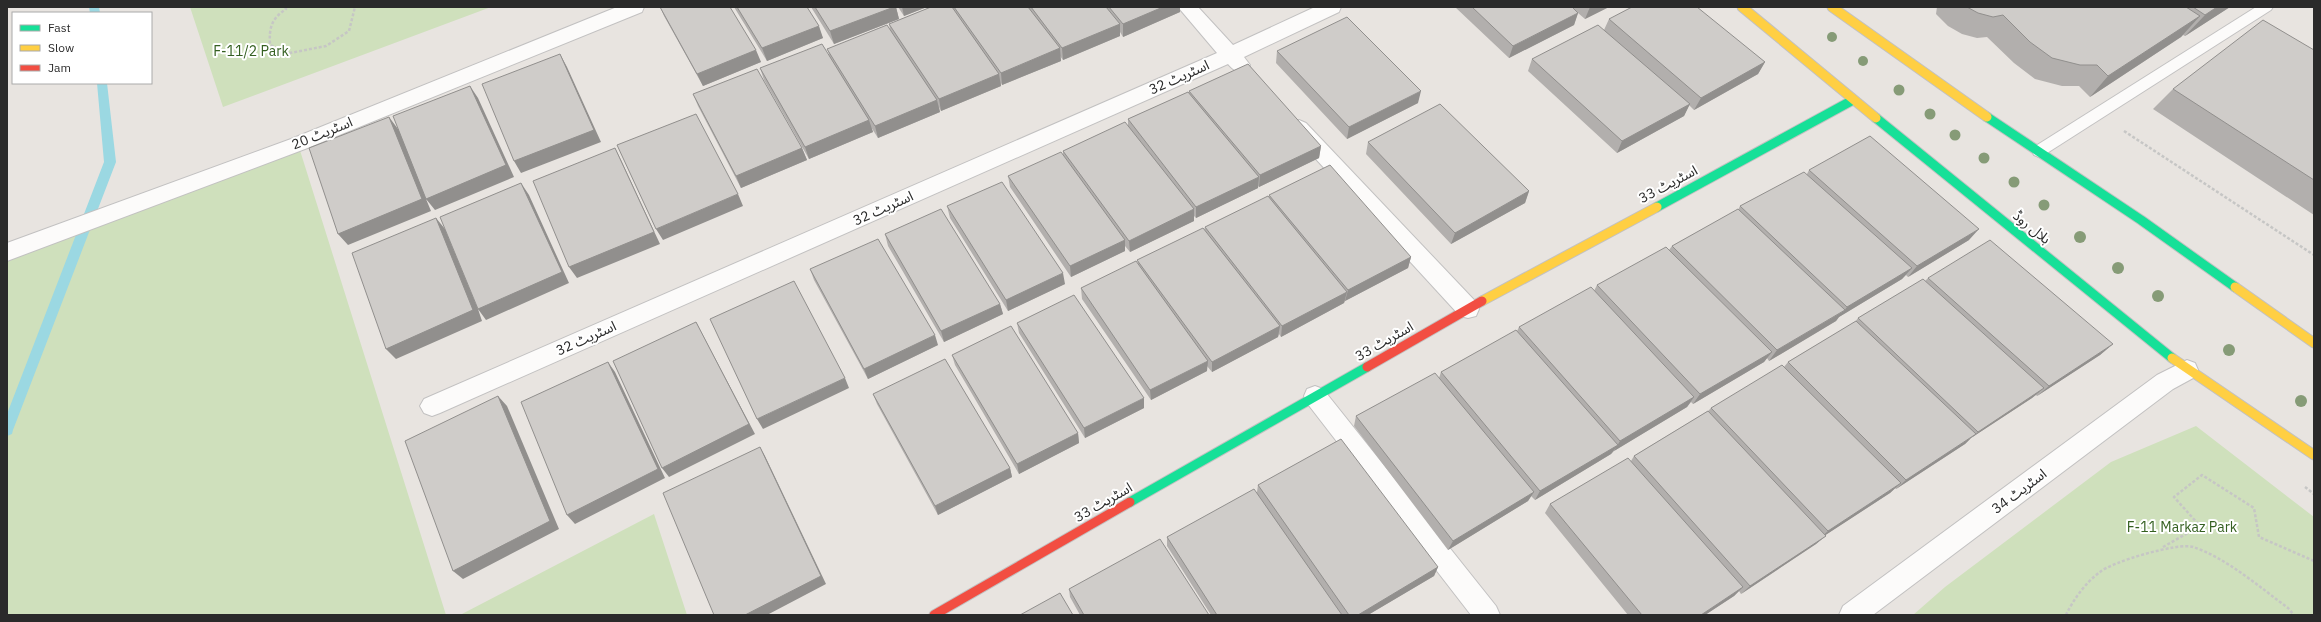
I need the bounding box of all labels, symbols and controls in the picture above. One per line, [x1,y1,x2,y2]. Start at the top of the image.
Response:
legend [12,12,152,84]
text: Fast [48,20,71,35]
text: Slow [48,40,74,55]
park label: F-11/2 Park [213,42,289,60]
street label: اسٹریٹ 32 [1146,56,1212,98]
text: Jam [48,60,71,75]
street label: اسٹریٹ 20 [289,113,355,153]
street label: اسٹریٹ 33 [1635,161,1701,207]
street label: اسٹریٹ 32 [850,187,916,229]
street label: ہلال روڈ [2010,206,2055,248]
street label: اسٹریٹ 32 [553,317,619,359]
street label: اسٹریٹ 33 [1352,317,1416,365]
street label: اسٹریٹ 34 [1988,464,2050,518]
street label: اسٹریٹ 33 [1071,478,1135,526]
park label: F-11 Markaz Park [2127,518,2238,536]

